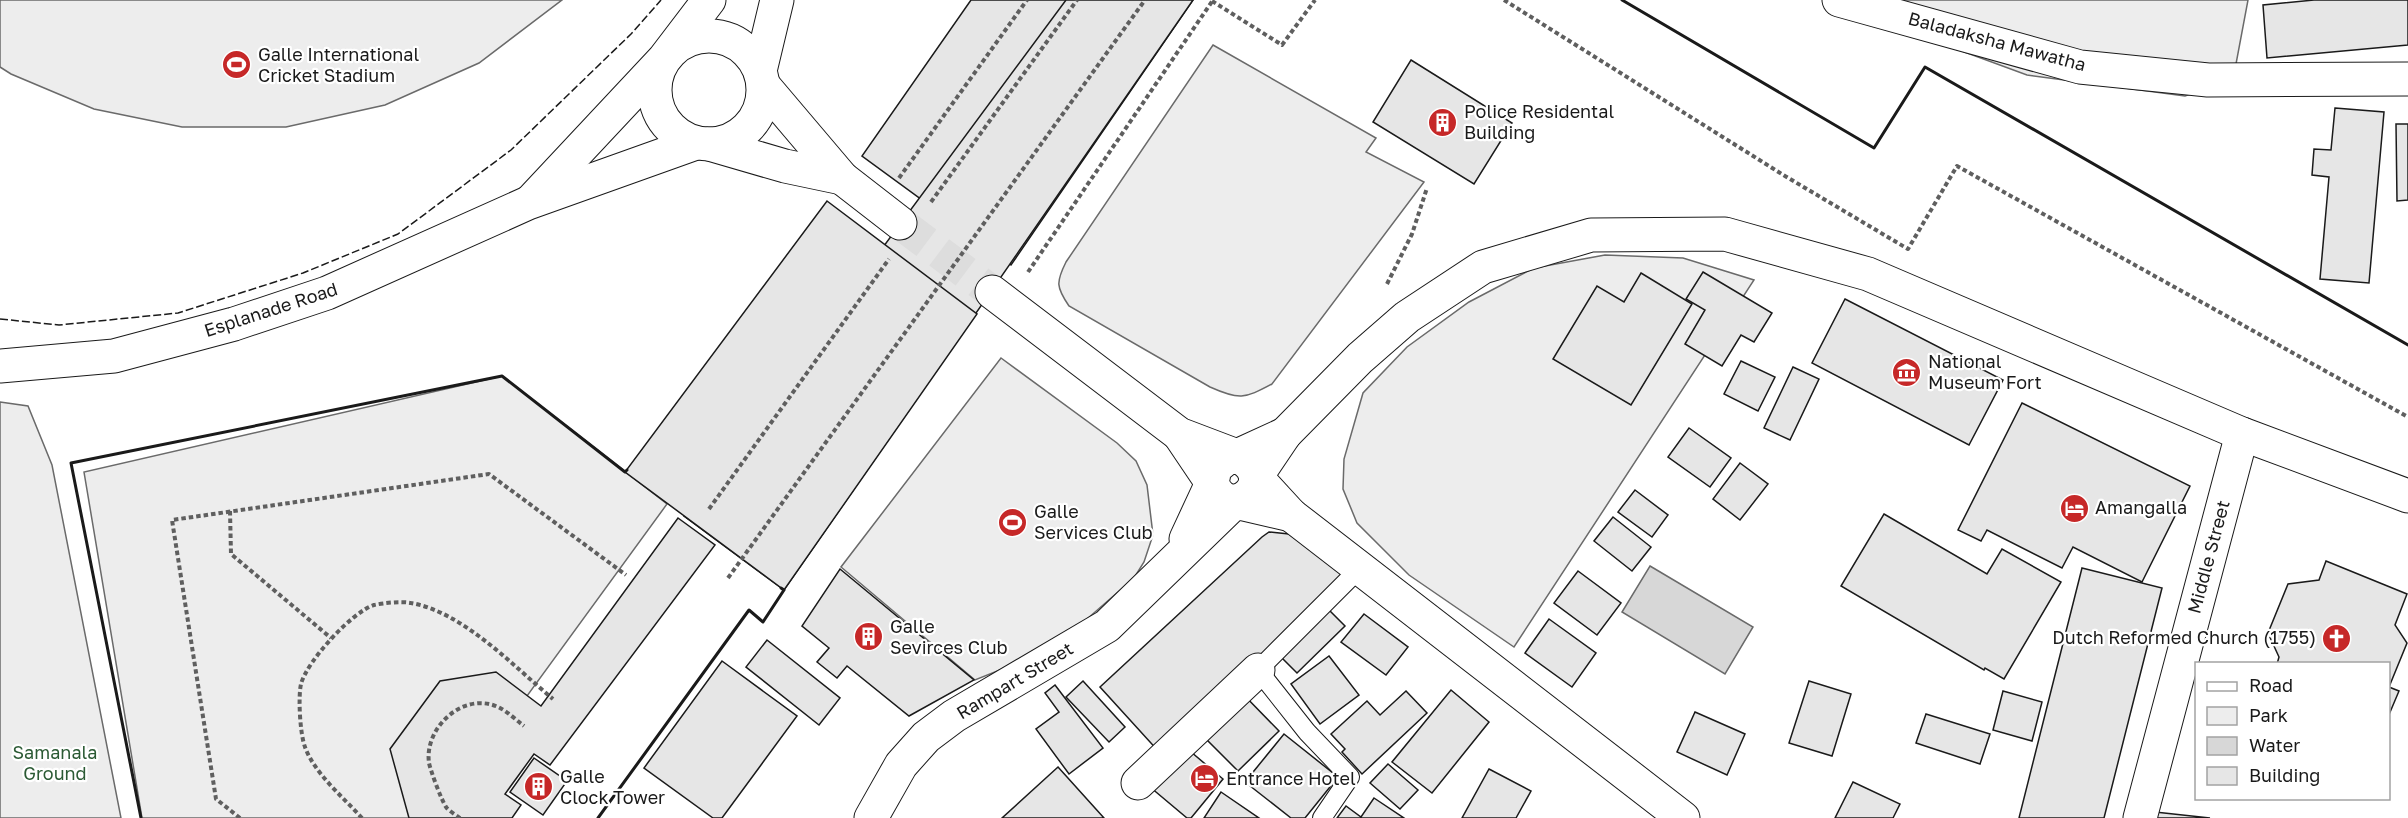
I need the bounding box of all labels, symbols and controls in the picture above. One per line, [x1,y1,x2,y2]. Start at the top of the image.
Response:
street label: Baladaksha Mawatha [1906,7,2088,75]
place label: Galle International Cricket Stadium [258,43,419,86]
sports icon: Galle International Cricket Stadium [221,49,253,81]
place label: Police Residental Building [1464,100,1614,143]
building icon: Police Residental Building [1427,106,1459,138]
street label: Esplanade Road [201,277,340,341]
place label: National Museum Fort [1928,350,2042,393]
museum icon: National Museum Fort [1891,356,1923,388]
hotel icon: Amangalla [2058,492,2090,524]
place label: Amangalla [2095,496,2187,518]
street label: Middle Street [2182,498,2234,616]
place label: Galle Services Club [1034,500,1153,543]
sports icon: Galle Services Club [997,506,1029,538]
place label: Galle Sevirces Club [890,615,1008,658]
building icon: Galle Sevirces Club [853,621,885,653]
church icon: Dutch Reformed Church (1755) [2321,622,2353,654]
place label: Dutch Reformed Church (1755) [2052,626,2316,648]
street label: Rampart Street [952,637,1077,724]
legend [2195,662,2390,800]
text: Road [2249,674,2293,696]
text: Park [2249,704,2288,726]
text: Water [2249,734,2300,756]
park label: Samanala Ground [13,741,97,784]
hotel icon: Entrance Hotel [1189,763,1221,795]
text: Building [2249,764,2320,786]
place label: Galle Clock Tower [560,765,665,808]
place label: Entrance Hotel [1226,767,1356,789]
building icon: Galle Clock Tower [523,771,555,803]

